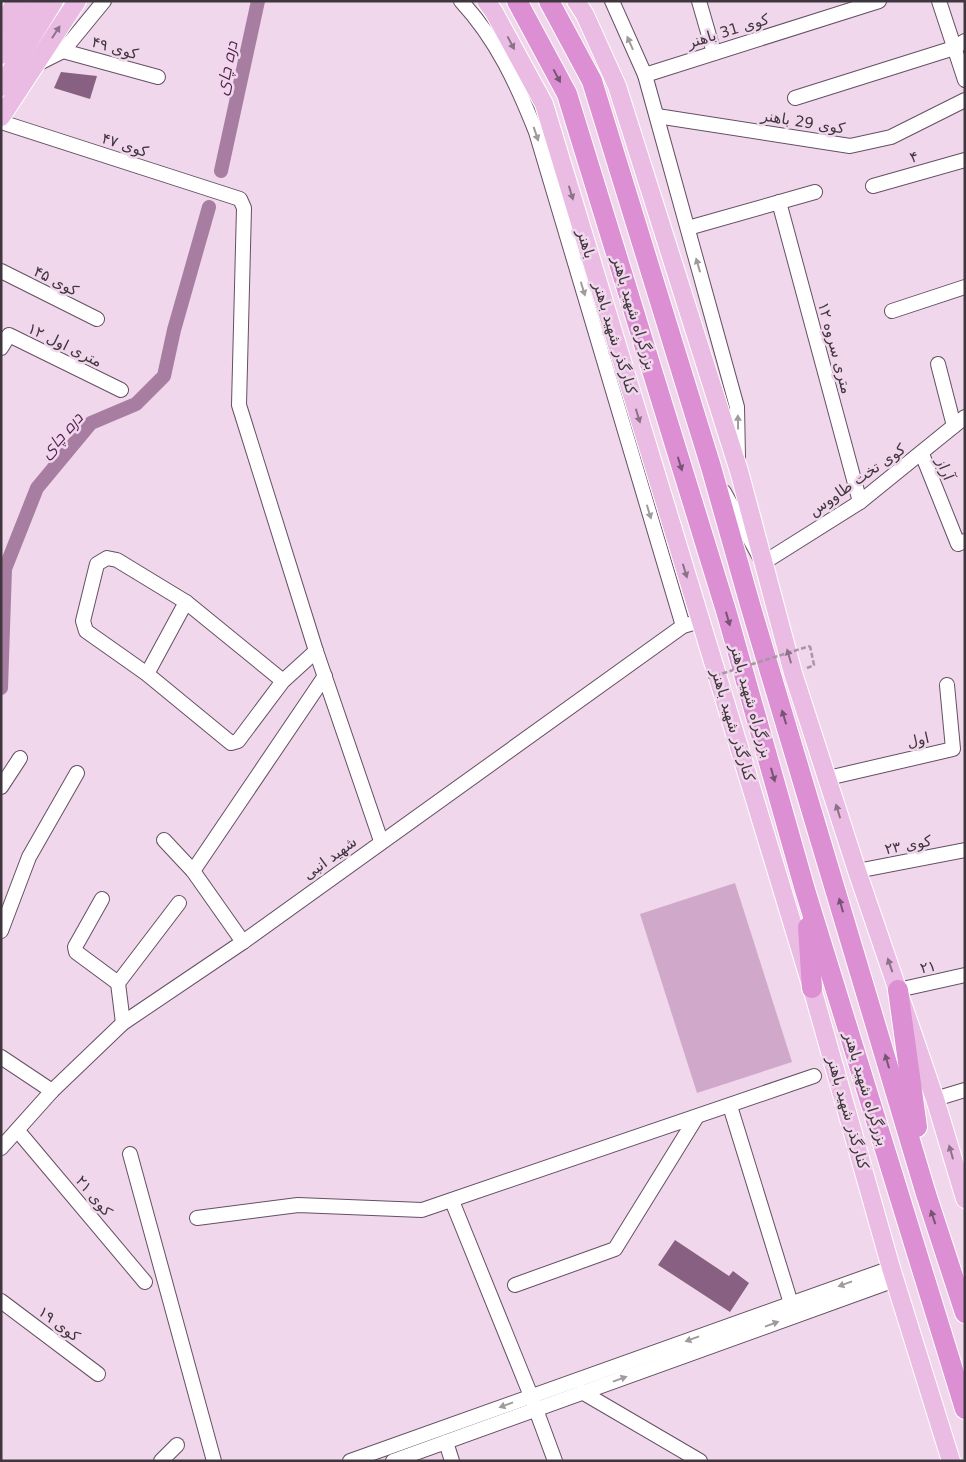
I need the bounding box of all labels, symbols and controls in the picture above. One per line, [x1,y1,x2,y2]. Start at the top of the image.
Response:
street label: کوی 31 باهنر [684,10,772,52]
one-way arrow [52,25,61,39]
street label: کوی ۴۹ [90,33,141,63]
one-way arrow [507,35,515,50]
one-way arrow [626,36,634,50]
water label: دره چای [212,38,243,97]
one-way arrow [553,69,562,82]
street label: کوی 29 باهنر [759,106,847,138]
one-way arrow [533,126,541,141]
street label: کوی ۴۷ [100,129,151,161]
street label: ۴ [908,147,920,167]
one-way arrow [567,186,575,201]
street label: باهنر [573,226,599,261]
street label: بزرگراه شهید باهنر [608,253,660,372]
one-way arrow [694,257,702,272]
street label: کوی ۴۵ [31,262,82,300]
street label: کنارگذر شهید باهنر [589,279,641,397]
one-way arrow [579,282,587,297]
street label: ۱۲ متری سروه [814,300,856,396]
street label: ۱۲ متری اول [25,319,105,371]
water label: دره چای [36,408,88,463]
one-way arrow [635,408,643,423]
one-way arrow [734,414,742,430]
street label: کوی تخت طاووس [805,439,910,520]
street label: آراز [932,454,958,484]
one-way arrow [677,456,685,471]
one-way arrow [646,505,654,520]
one-way arrow [682,564,690,579]
one-way arrow [724,611,732,627]
street label: بزرگراه شهید باهنر [726,641,776,760]
one-way arrow [784,648,792,663]
street label: کنارگذر شهید باهنر [707,666,759,784]
one-way arrow [779,709,787,724]
street label: اول [905,729,931,751]
one-way arrow [769,768,777,783]
one-way arrow [834,803,841,818]
street label: کوی ۲۳ [883,831,934,858]
street label: شهید انبی [300,832,360,884]
one-way arrow [837,898,845,913]
one-way arrow [885,957,893,972]
street label: ۲۱ [918,957,938,977]
street label: بزرگراه شهید باهنر [840,1029,892,1148]
street label: کنارگذر شهید باهنر [823,1054,873,1172]
one-way arrow [883,1054,891,1069]
one-way arrow [946,1145,954,1160]
street label: کوی ۲۱ [72,1172,117,1221]
one-way arrow [929,1209,937,1224]
one-way arrow [838,1281,853,1288]
street label: کوی ۱۹ [35,1303,84,1346]
one-way arrow [765,1320,780,1327]
one-way arrow [684,1335,699,1343]
one-way arrow [612,1375,627,1382]
one-way arrow [498,1401,513,1409]

